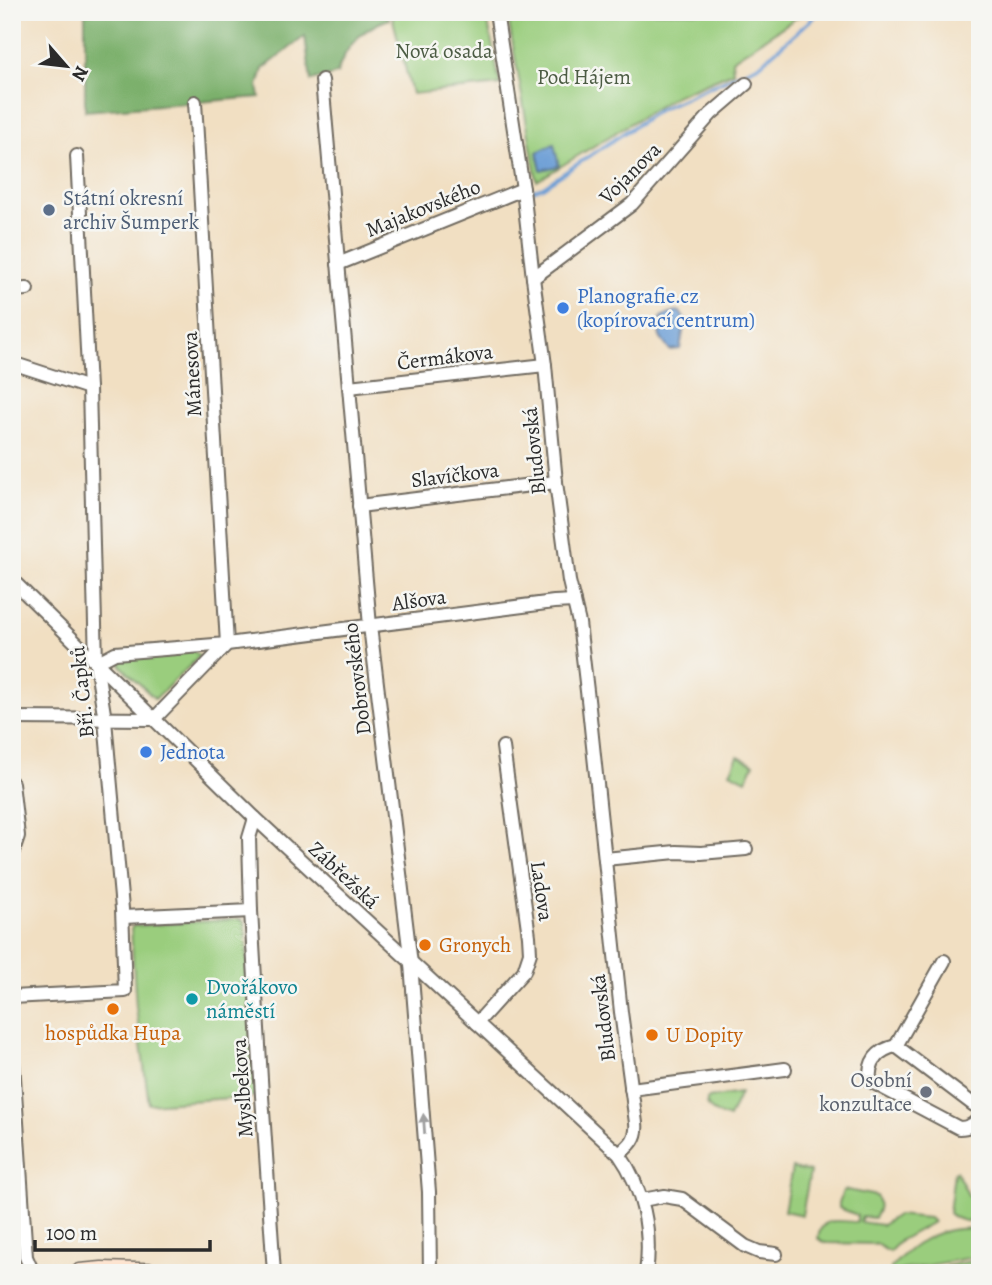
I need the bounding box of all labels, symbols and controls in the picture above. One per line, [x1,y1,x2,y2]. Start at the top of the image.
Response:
north arrow [32,32,102,102]
park label: Nová osada [395,37,493,65]
text: N [65,61,95,86]
park label: Pod Hájem [537,63,631,91]
street label: Vojanova [592,136,667,211]
street label: Majakovského [361,172,485,244]
place label: Státní okresní archiv Šumperk [63,184,200,236]
marker: Státní okresní archiv Šumperk [41,202,57,218]
place label: Planografie.cz (kopírovací centrum) [577,282,755,334]
marker: Planografie.cz (kopírovací centrum) [555,300,571,316]
street label: Mánesova [176,330,208,417]
street label: Čermákova [395,337,495,377]
street label: Bludovská [515,406,553,496]
street label: Slavíčkova [409,456,501,494]
street label: Alšova [389,582,448,618]
street label: Dobrovského [336,621,378,737]
street label: Bří. Čapků [63,644,101,739]
place label: Jednota [160,738,226,766]
marker: Jednota [138,744,154,760]
street label: Zábřežská [302,835,386,915]
street label: Ladova [524,859,560,923]
place label: Gronych [439,931,511,959]
marker: Gronych [417,937,433,953]
street label: Bludovská [584,972,622,1063]
place label: Dvořákovo náměstí [206,973,298,1025]
marker: Dvořákovo náměstí [184,991,200,1007]
marker: hospůdka Hupa [105,1001,121,1017]
place label: hospůdka Hupa [45,1019,181,1047]
place label: U Dopity [666,1021,744,1049]
marker: U Dopity [644,1027,660,1043]
street label: Myslbekova [225,1037,259,1139]
place label: Osobní konzultace [819,1066,912,1118]
marker: Osobní konzultace [918,1084,934,1100]
one-way arrow [418,1113,429,1135]
scale bar [35,1208,210,1252]
text: 100 m [46,1219,97,1247]

